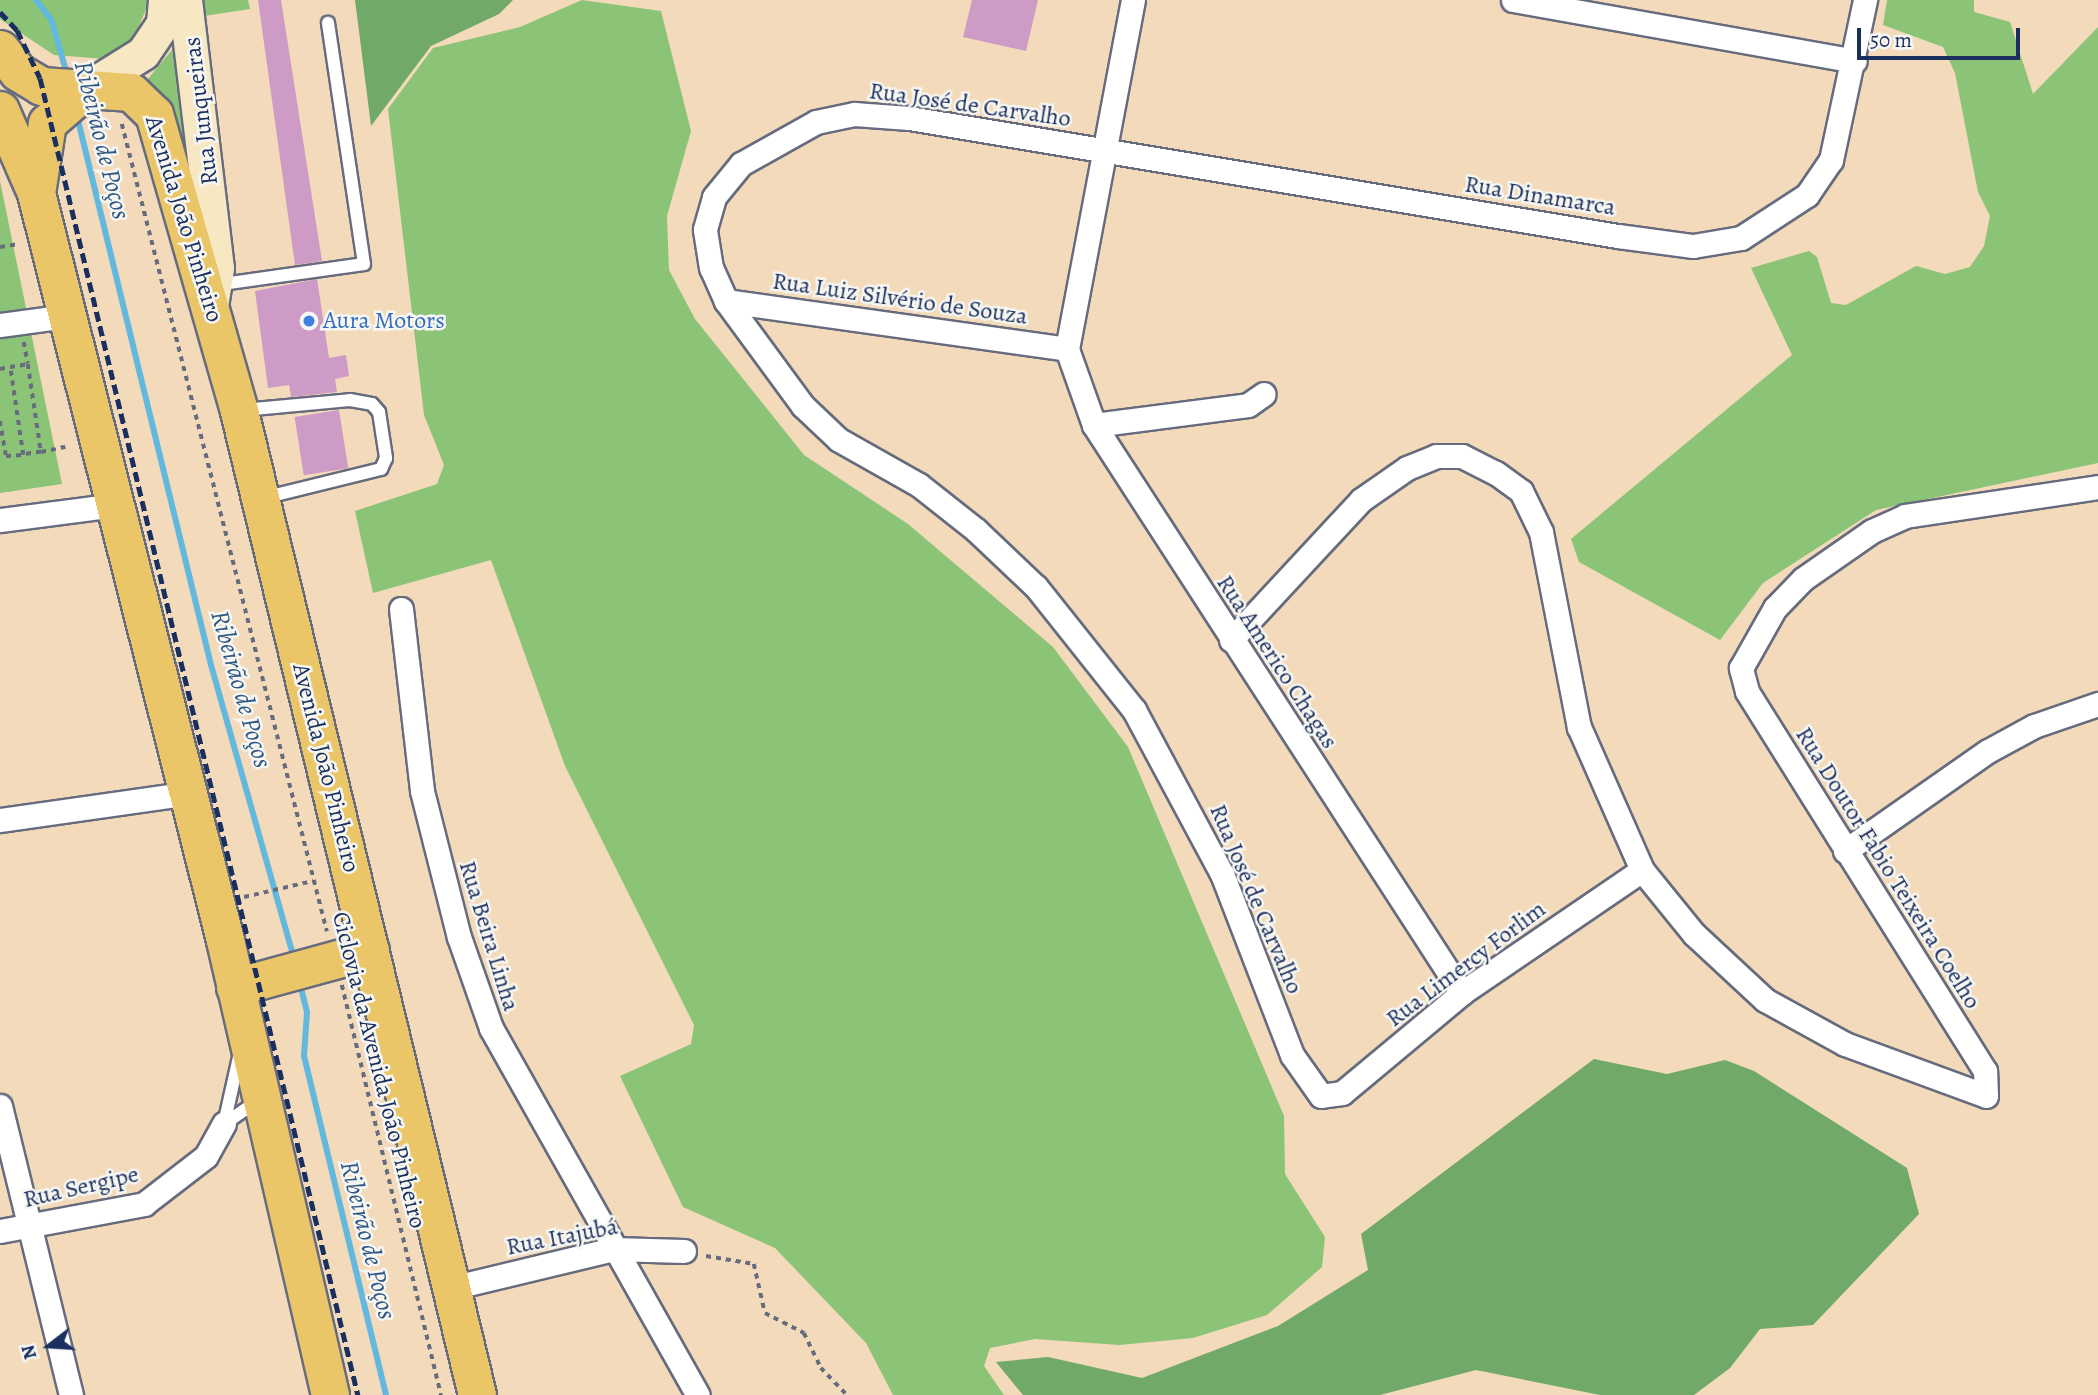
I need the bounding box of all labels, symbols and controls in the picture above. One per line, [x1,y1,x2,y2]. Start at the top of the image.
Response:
scale bar [1860,14,2023,58]
text: 50 m [1870,26,1912,54]
street label: Rua Junqueiras [178,35,224,187]
water label: Ribeirão de Poços [67,58,137,222]
street label: Rua José de Carvalho [867,77,1073,133]
street label: Avenida João Pinheiro [139,112,229,326]
street label: Rua Dinamarca [1463,170,1617,222]
street label: Rua Luiz Silvério de Souza [771,267,1029,331]
place label: Aura Motors [323,307,445,335]
marker: Aura Motors [301,313,317,329]
street label: Rua Americo Chagas [1210,570,1344,754]
water label: Ribeirão de Poços [204,607,278,771]
street label: Avenida João Pinheiro [286,661,366,875]
street label: Rua Doutor Fabio Teixeira Coelho [1789,722,1987,1014]
street label: Rua José de Carvalho [1203,800,1309,998]
street label: Rua Beira Linha [453,857,525,1015]
street label: Rua Limercy Forlim [1381,895,1551,1033]
street label: Ciclovia da Avenida João Pinheiro [326,909,432,1231]
water label: Ribeirão de Poços [333,1158,403,1322]
street label: Rua Sergipe [21,1160,141,1214]
street label: Rua Itajubá [504,1212,620,1262]
north arrow [14,1311,84,1381]
text: N [14,1342,43,1363]

